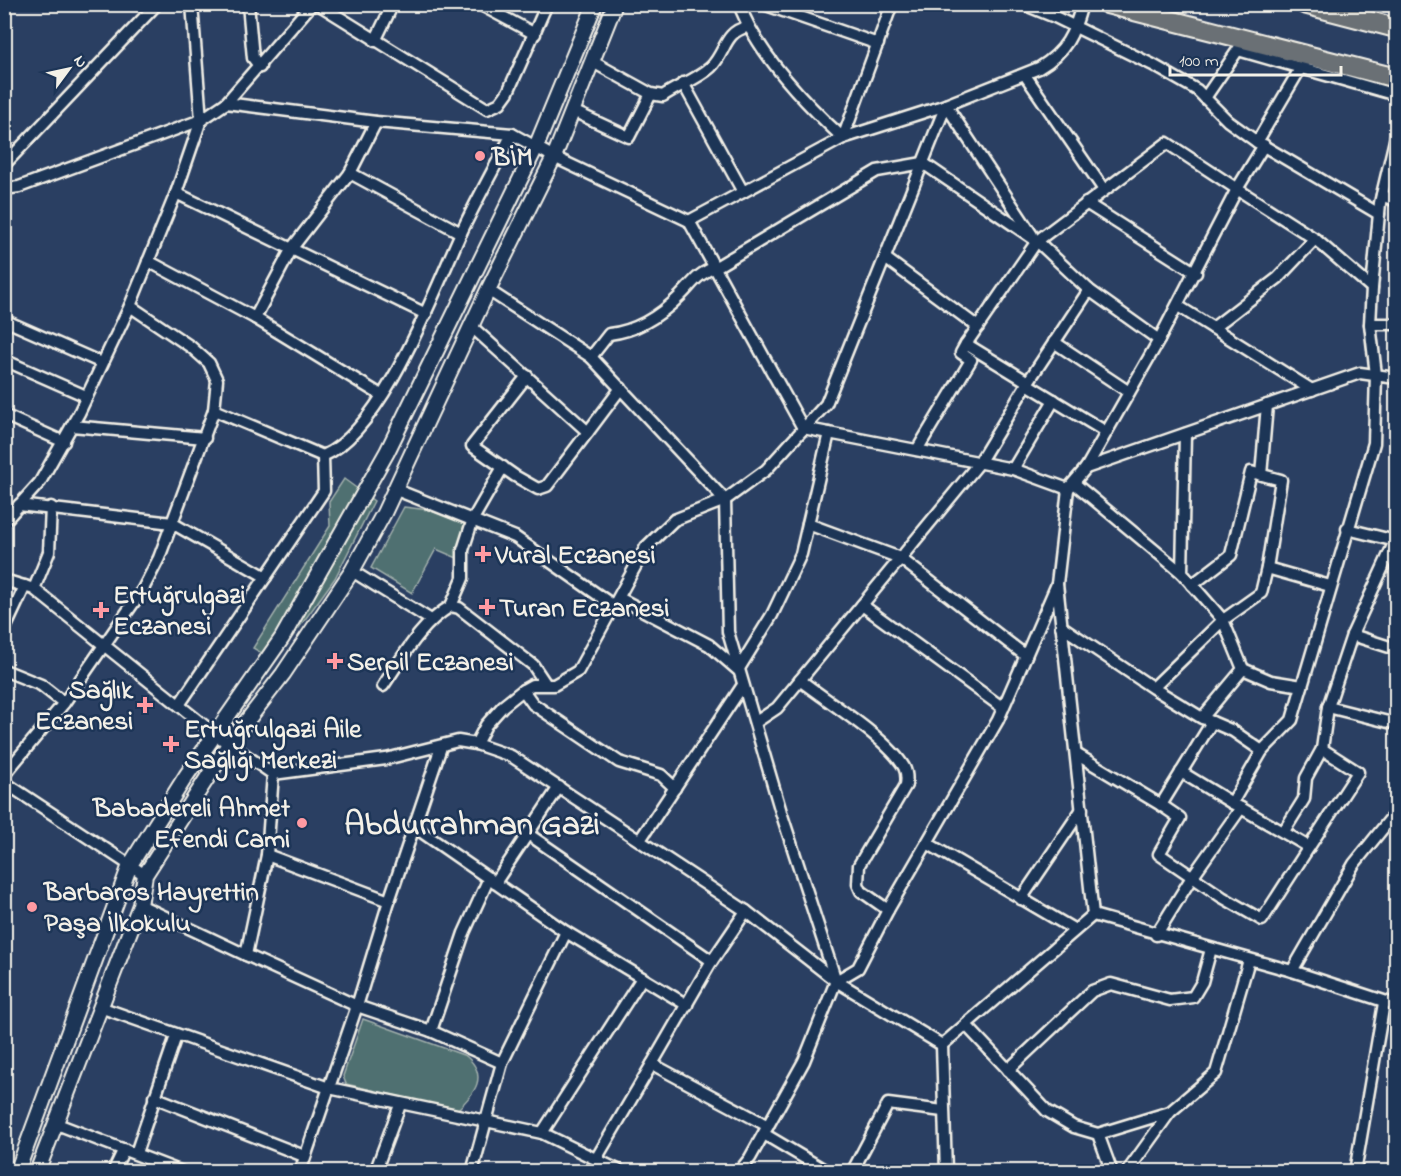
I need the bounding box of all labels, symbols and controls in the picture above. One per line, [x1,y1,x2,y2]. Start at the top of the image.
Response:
north arrow [39,39,99,99]
scale bar [1170,39,1341,77]
text: 100 m [1179,49,1219,75]
text: N [67,51,93,73]
place label: BİM [490,139,533,178]
marker: BİM [473,149,487,163]
place label: Vural Eczanesi [494,537,656,576]
marker: Vural Eczanesi [476,547,490,561]
place label: Ertuğrulgazi Eczanesi [113,577,246,647]
place label: Turan Eczanesi [499,590,670,629]
marker: Turan Eczanesi [480,600,494,614]
marker: Ertuğrulgazi Eczanesi [94,603,108,617]
place label: Serpil Eczanesi [347,644,514,683]
marker: Serpil Eczanesi [328,654,342,668]
place label: Sağlık Eczanesi [35,672,134,742]
marker: Sağlık Eczanesi [138,698,152,712]
place label: Ertuğrulgazi Aile Sağlığı Merkezi [184,711,362,782]
marker: Ertuğrulgazi Aile Sağlığı Merkezi [162,735,180,753]
place label: Babadereli Ahmet Efendi Cami [91,790,291,860]
district label: Abdurrahman Gazi [344,802,600,850]
marker: Babadereli Ahmet Efendi Cami [295,816,309,830]
place label: Barbaros Hayrettin Paşa İlkokulu [42,874,259,944]
marker: Barbaros Hayrettin Paşa İlkokulu [25,900,39,914]

